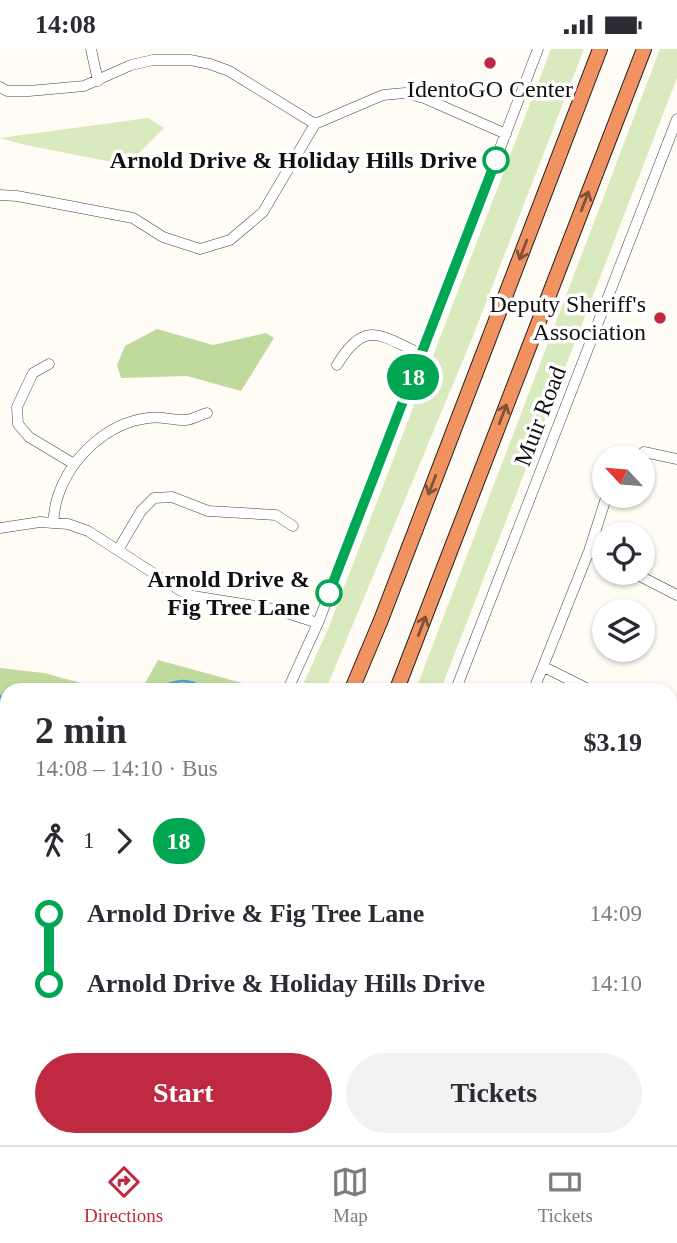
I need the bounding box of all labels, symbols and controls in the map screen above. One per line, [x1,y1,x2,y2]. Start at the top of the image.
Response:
text: 14:08 [35,10,96,39]
marker: IdentoGO Center [482,55,498,71]
place label: IdentoGO Center [407,76,573,102]
place label: Arnold Drive & Holiday Hills Drive [110,147,477,173]
marker: Arnold Drive & Holiday Hills Drive [483,147,509,173]
one-way arrow [580,191,592,213]
one-way arrow [515,238,528,260]
place label: Deputy Sheriff's Association [489,291,646,345]
marker: Deputy Sheriff's Association [652,310,668,326]
line badge: 18 [382,354,444,400]
street label: Muir Road [509,362,571,470]
text: 18 [401,364,425,390]
one-way arrow [498,403,511,425]
north arrow [592,445,654,507]
map controls [592,445,655,662]
one-way arrow [425,474,438,496]
button: locate [592,522,655,585]
place label: Arnold Drive & Fig Tree Lane [147,566,310,620]
marker: Arnold Drive & Fig Tree Lane [316,580,342,606]
button: layers [592,599,655,662]
one-way arrow [416,616,429,637]
text: 2 min [35,709,127,751]
text: $3.19 [584,728,642,757]
text: 14:08 – 14:10 · Bus [35,756,218,781]
icon: walk [35,822,73,860]
icon: forward [105,822,143,860]
text: 1 [83,828,95,853]
text: 18 [167,828,191,854]
text: Arnold Drive & Fig Tree Lane [87,899,424,928]
text: 14:09 [590,901,642,926]
text: Arnold Drive & Holiday Hills Drive [87,969,485,998]
text: 14:10 [590,971,642,996]
button: Start [35,1053,332,1133]
button: Tickets [346,1053,642,1133]
tab: Directions [84,1163,163,1227]
tab: Map [331,1163,369,1227]
tab: Tickets [538,1163,593,1227]

